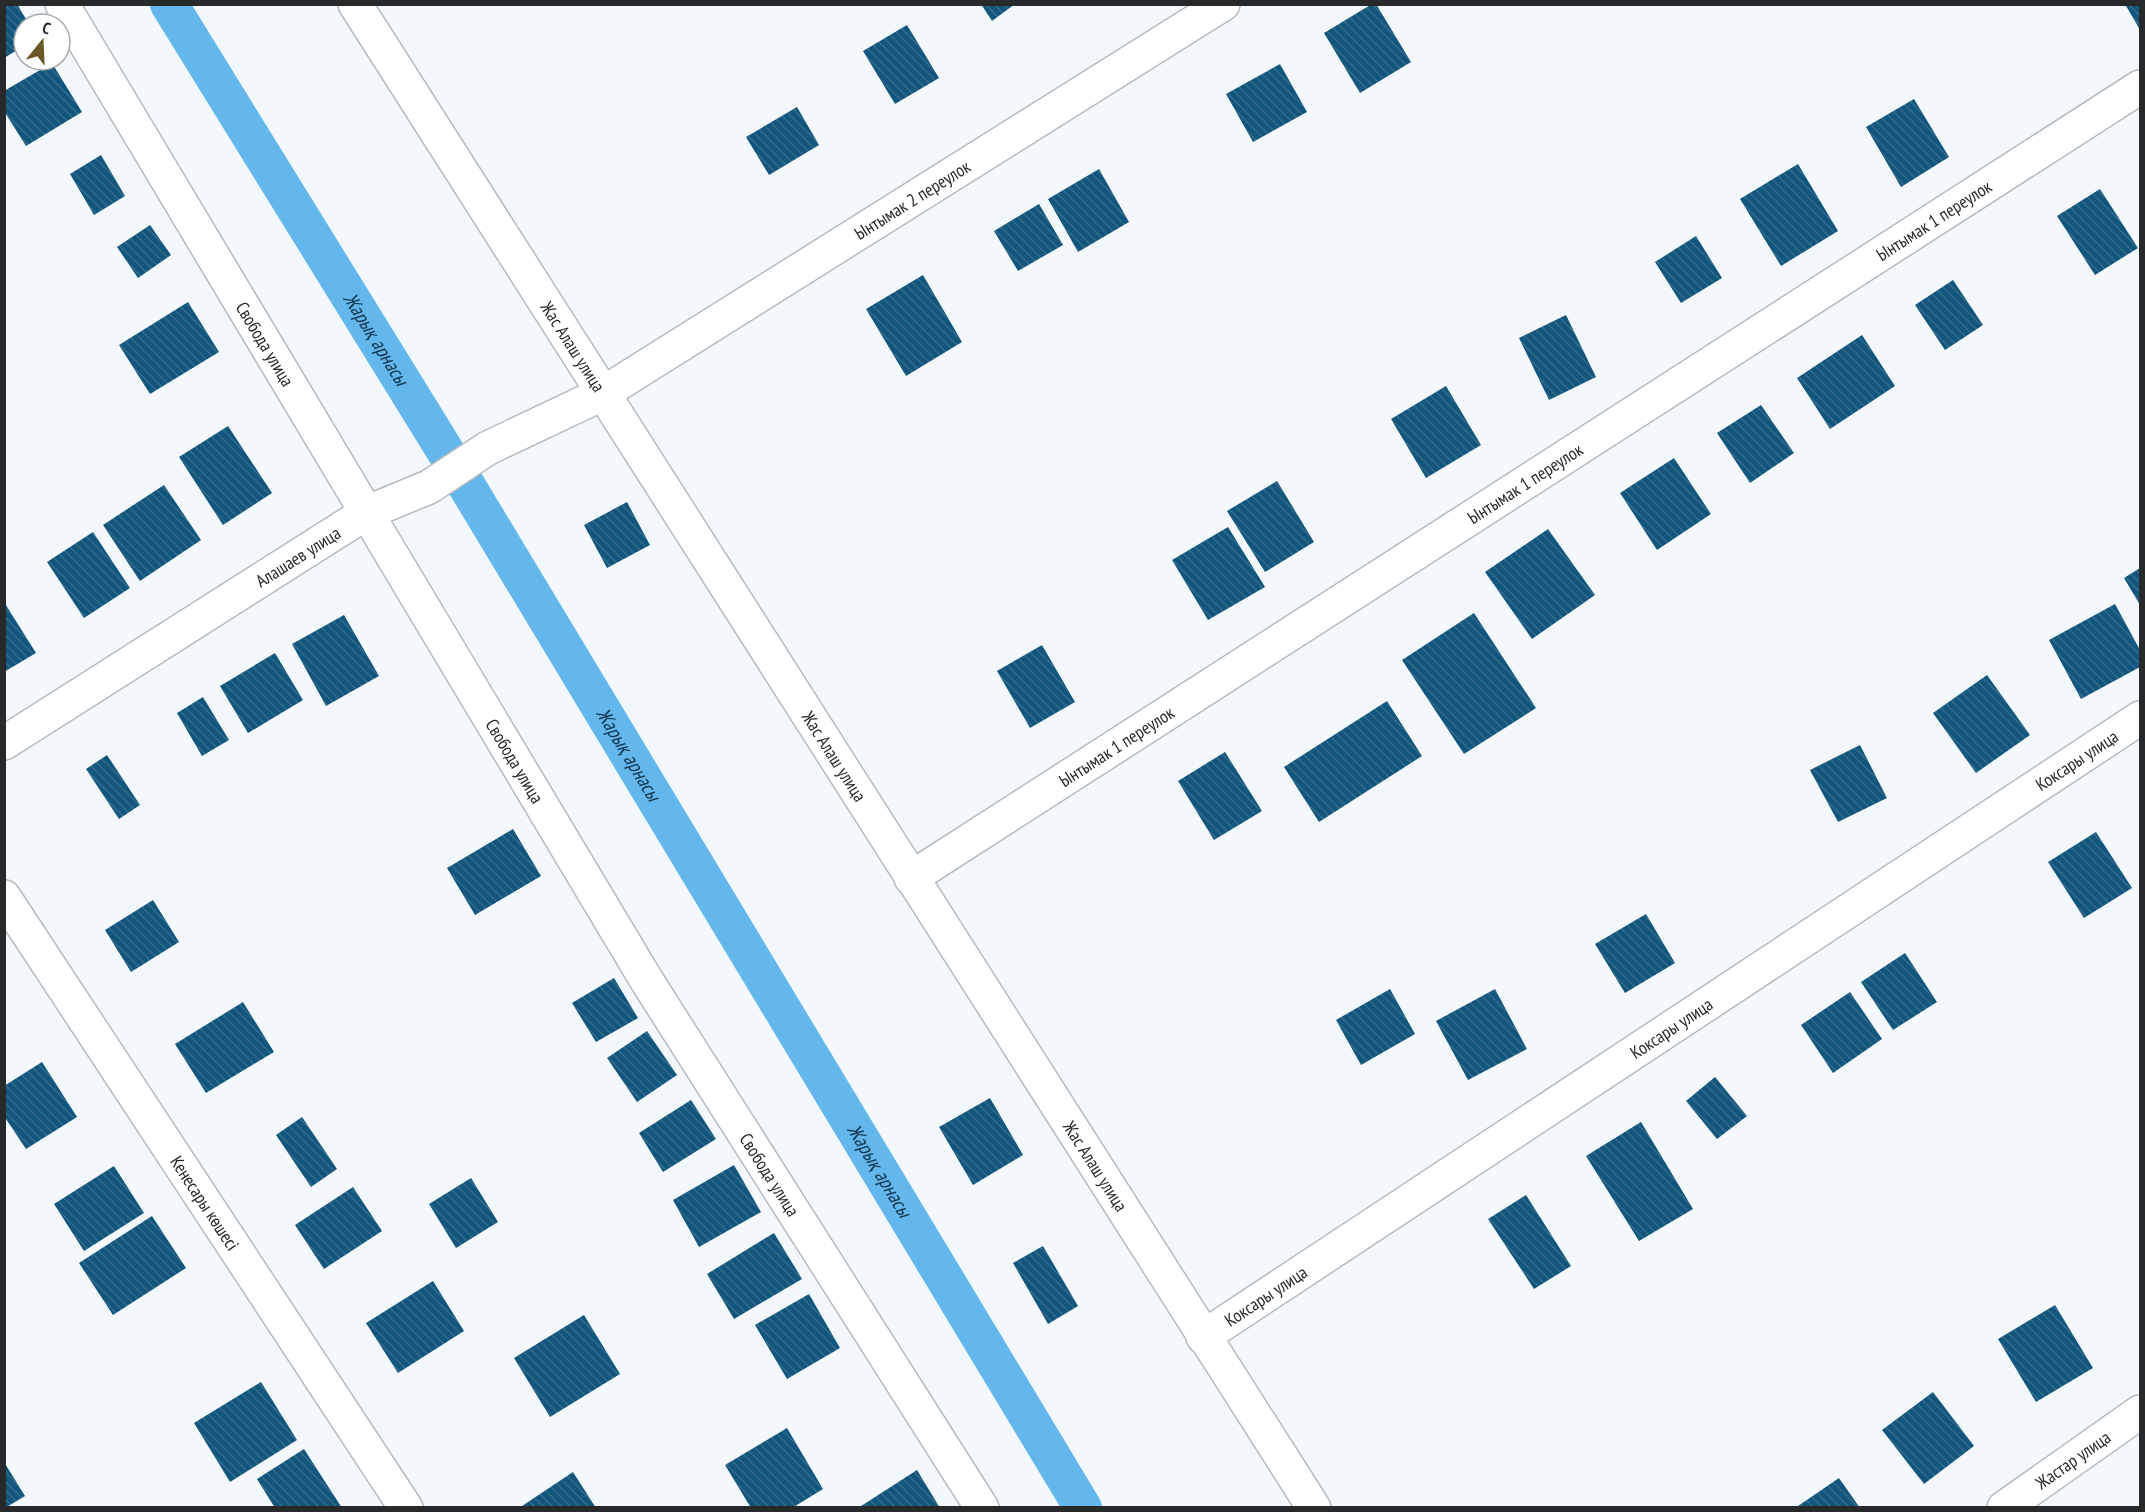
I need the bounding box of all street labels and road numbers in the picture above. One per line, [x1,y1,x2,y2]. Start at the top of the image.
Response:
street label: Ынтымак 2 переулок [850,154,974,244]
street label: Ынтымак 1 переулок [1872,174,1996,265]
street label: Жас Алаш улица [535,296,611,396]
street label: Свобода улица [231,297,300,390]
street label: Ынтымак 1 переулок [1463,437,1587,528]
street label: Алашаев улица [251,521,344,592]
street label: Ынтымак 1 переулок [1054,700,1178,792]
street label: Жас Алаш улица [797,706,872,806]
street label: Свобода улица [481,714,549,807]
street label: Коксары улица [2031,724,2122,796]
street label: Коксары улица [1625,992,1717,1063]
street label: Жас Алаш улица [1058,1115,1133,1216]
street label: Свобода улица [735,1128,805,1221]
street label: Кенесары көшесі [166,1151,245,1254]
street label: Коксары улица [1220,1260,1311,1331]
street label: Жастар улица [2030,1425,2115,1495]

